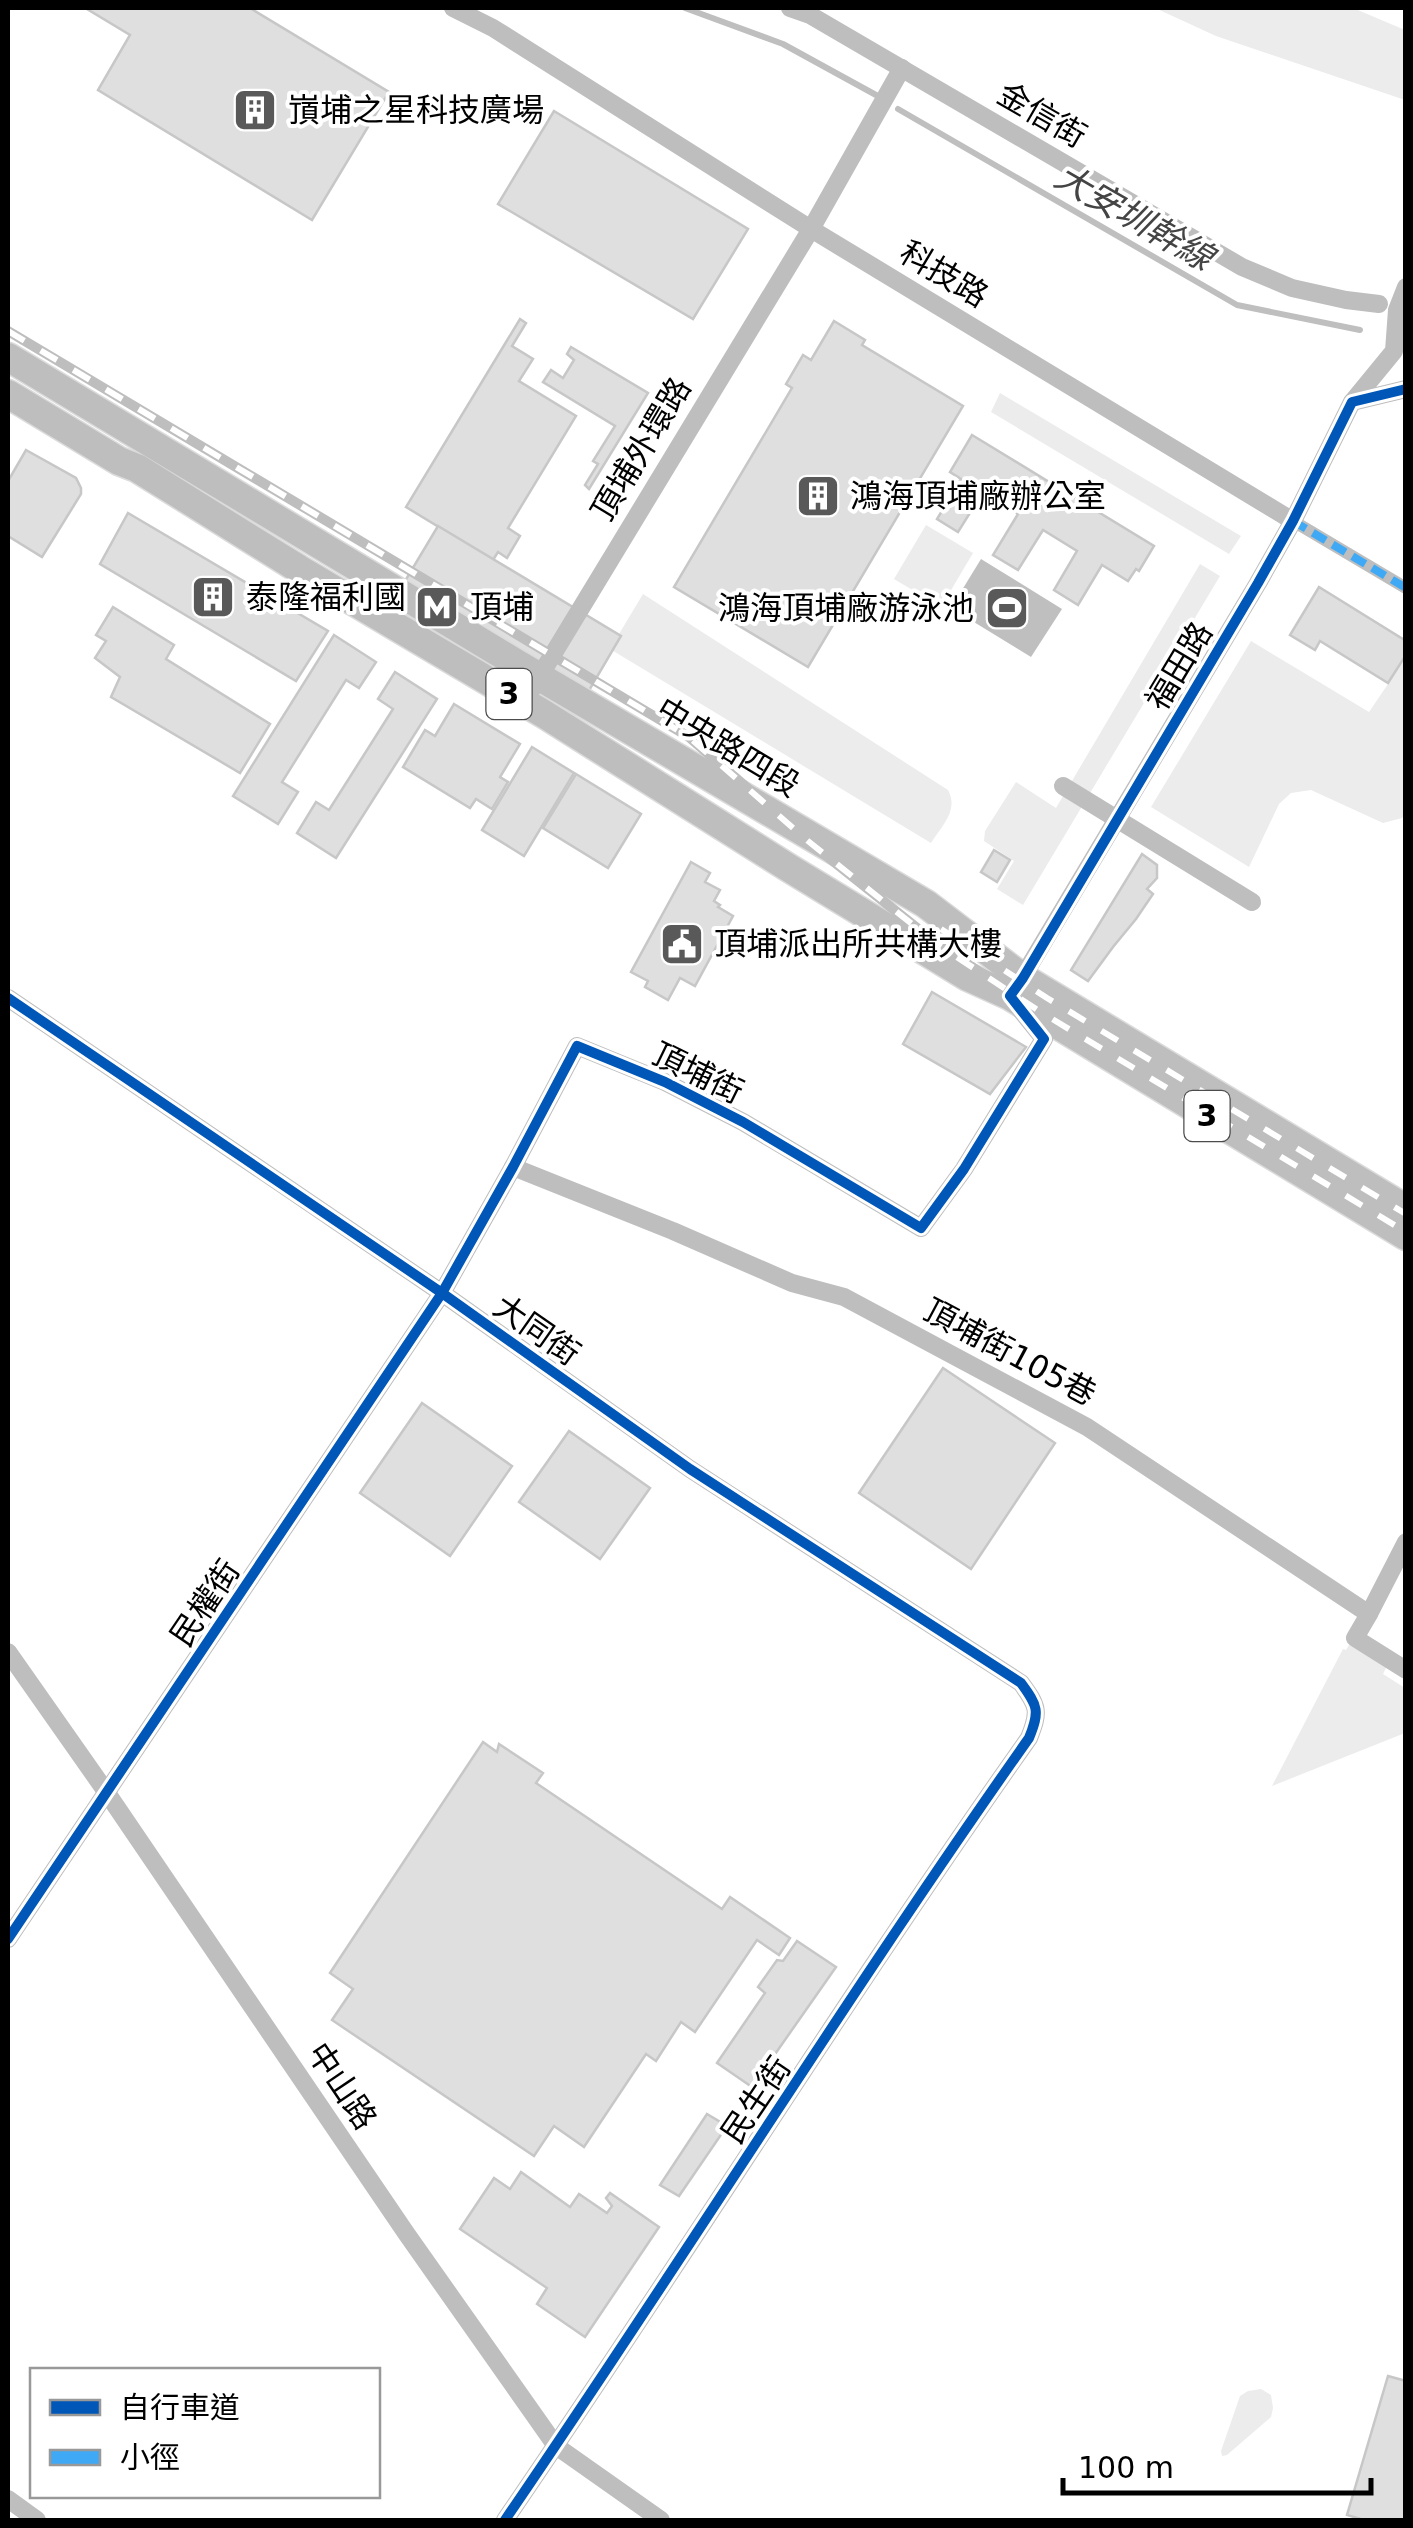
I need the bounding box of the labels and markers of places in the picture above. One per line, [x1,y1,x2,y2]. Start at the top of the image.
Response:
building icon: 嵿埔之星科技廣場 [232,87,278,133]
place label: 嵿埔之星科技廣場 [288,91,544,129]
building icon: 鴻海頂埔廠辦公室 [795,473,841,519]
place label: 鴻海頂埔廠辦公室 [850,477,1106,515]
building icon: 泰隆福利國 [190,574,236,620]
place label: 泰隆福利國 [246,578,406,616]
metro station icon: 頂埔 [414,584,460,630]
sports icon: 鴻海頂埔廠游泳池 [984,585,1030,631]
place label: 頂埔 [470,588,534,626]
place label: 鴻海頂埔廠游泳池 [718,589,974,627]
public building icon: 頂埔派出所共構大樓 [659,921,705,967]
place label: 頂埔派出所共構大樓 [714,925,1002,963]

